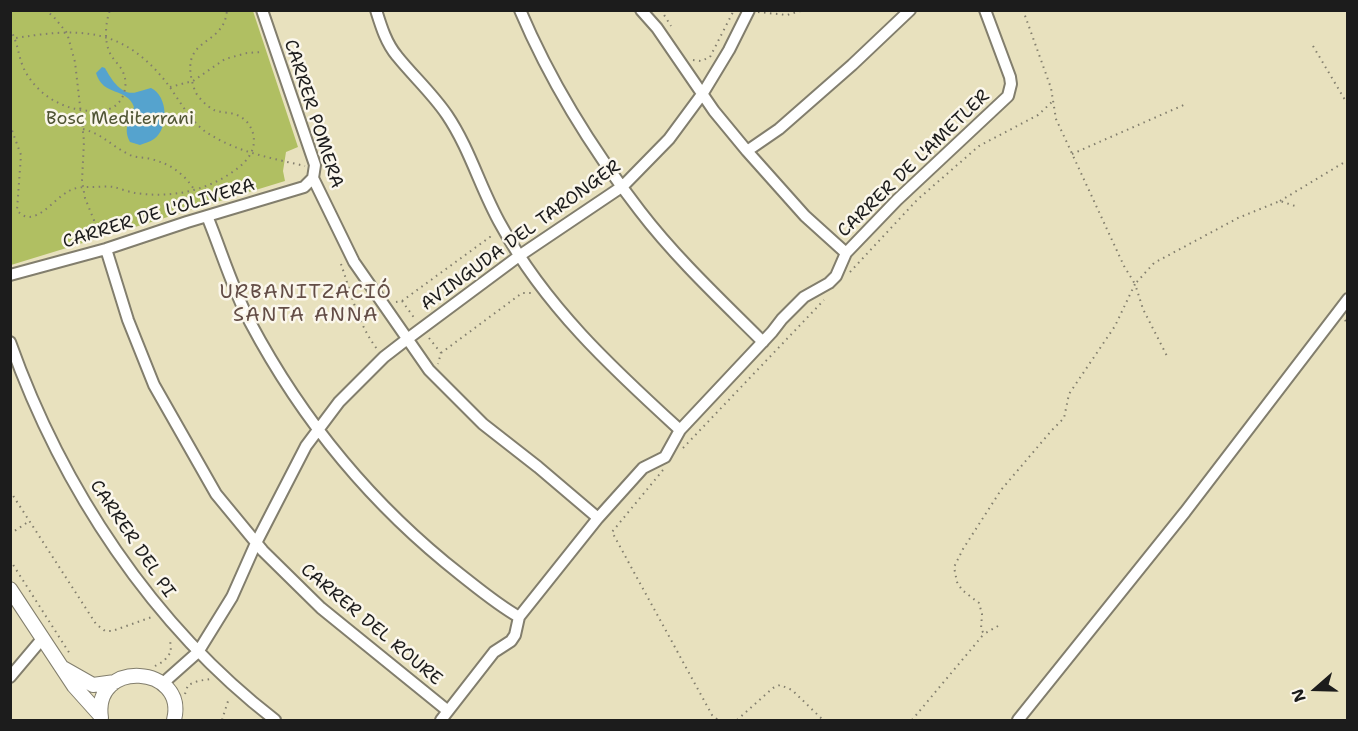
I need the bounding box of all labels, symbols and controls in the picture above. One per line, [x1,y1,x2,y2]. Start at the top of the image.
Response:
street label: CARRER POMERA [279,37,347,191]
street label: CARRER DE L'AMETLER [834,86,994,242]
park label: Bosc Mediterrani [46,108,194,130]
street label: AVINGUDA DEL TARONGER [417,156,625,316]
street label: CARRER DE L'OLIVERA [60,174,258,254]
district label: URBANITZACIÓ SANTA ANNA [219,281,393,328]
street label: CARRER DEL PI [85,476,179,602]
street label: CARRER DEL ROURE [296,559,446,691]
north arrow [1286,659,1346,719]
text: N [1287,686,1311,705]

